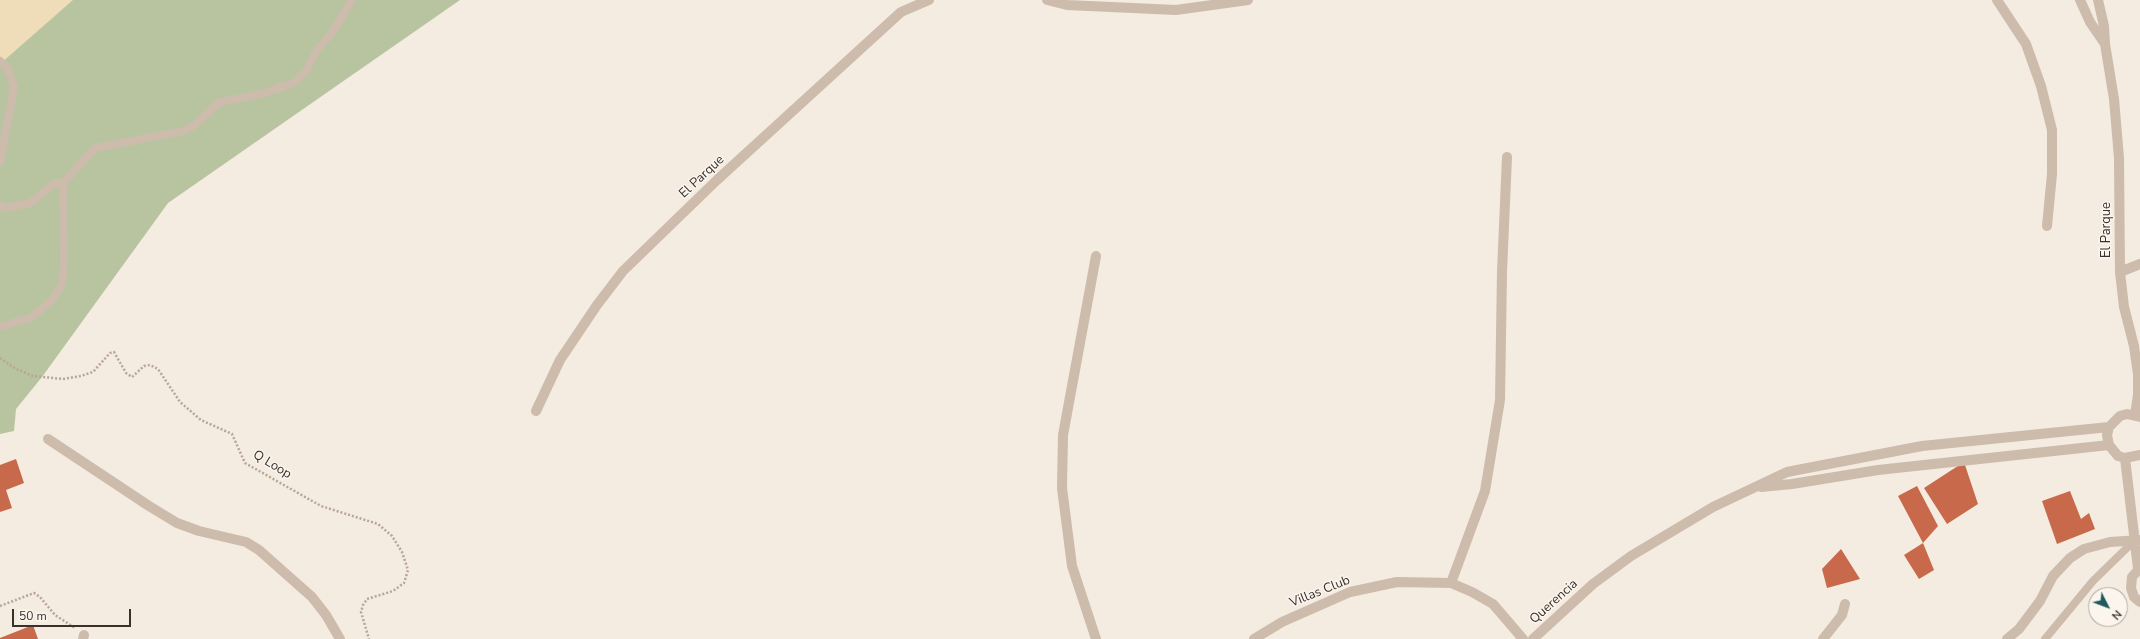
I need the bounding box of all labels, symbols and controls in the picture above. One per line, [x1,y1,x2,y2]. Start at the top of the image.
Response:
street label: El Parque [676,152,728,202]
street label: El Parque [2099,202,2115,258]
street label: Q Loop [250,447,294,483]
street label: Villas Club [1288,573,1352,611]
street label: Querencia [1527,576,1581,628]
north arrow [2088,587,2128,627]
scale bar [14,601,133,627]
text: N [2108,607,2125,623]
text: 50 m [19,608,47,624]

